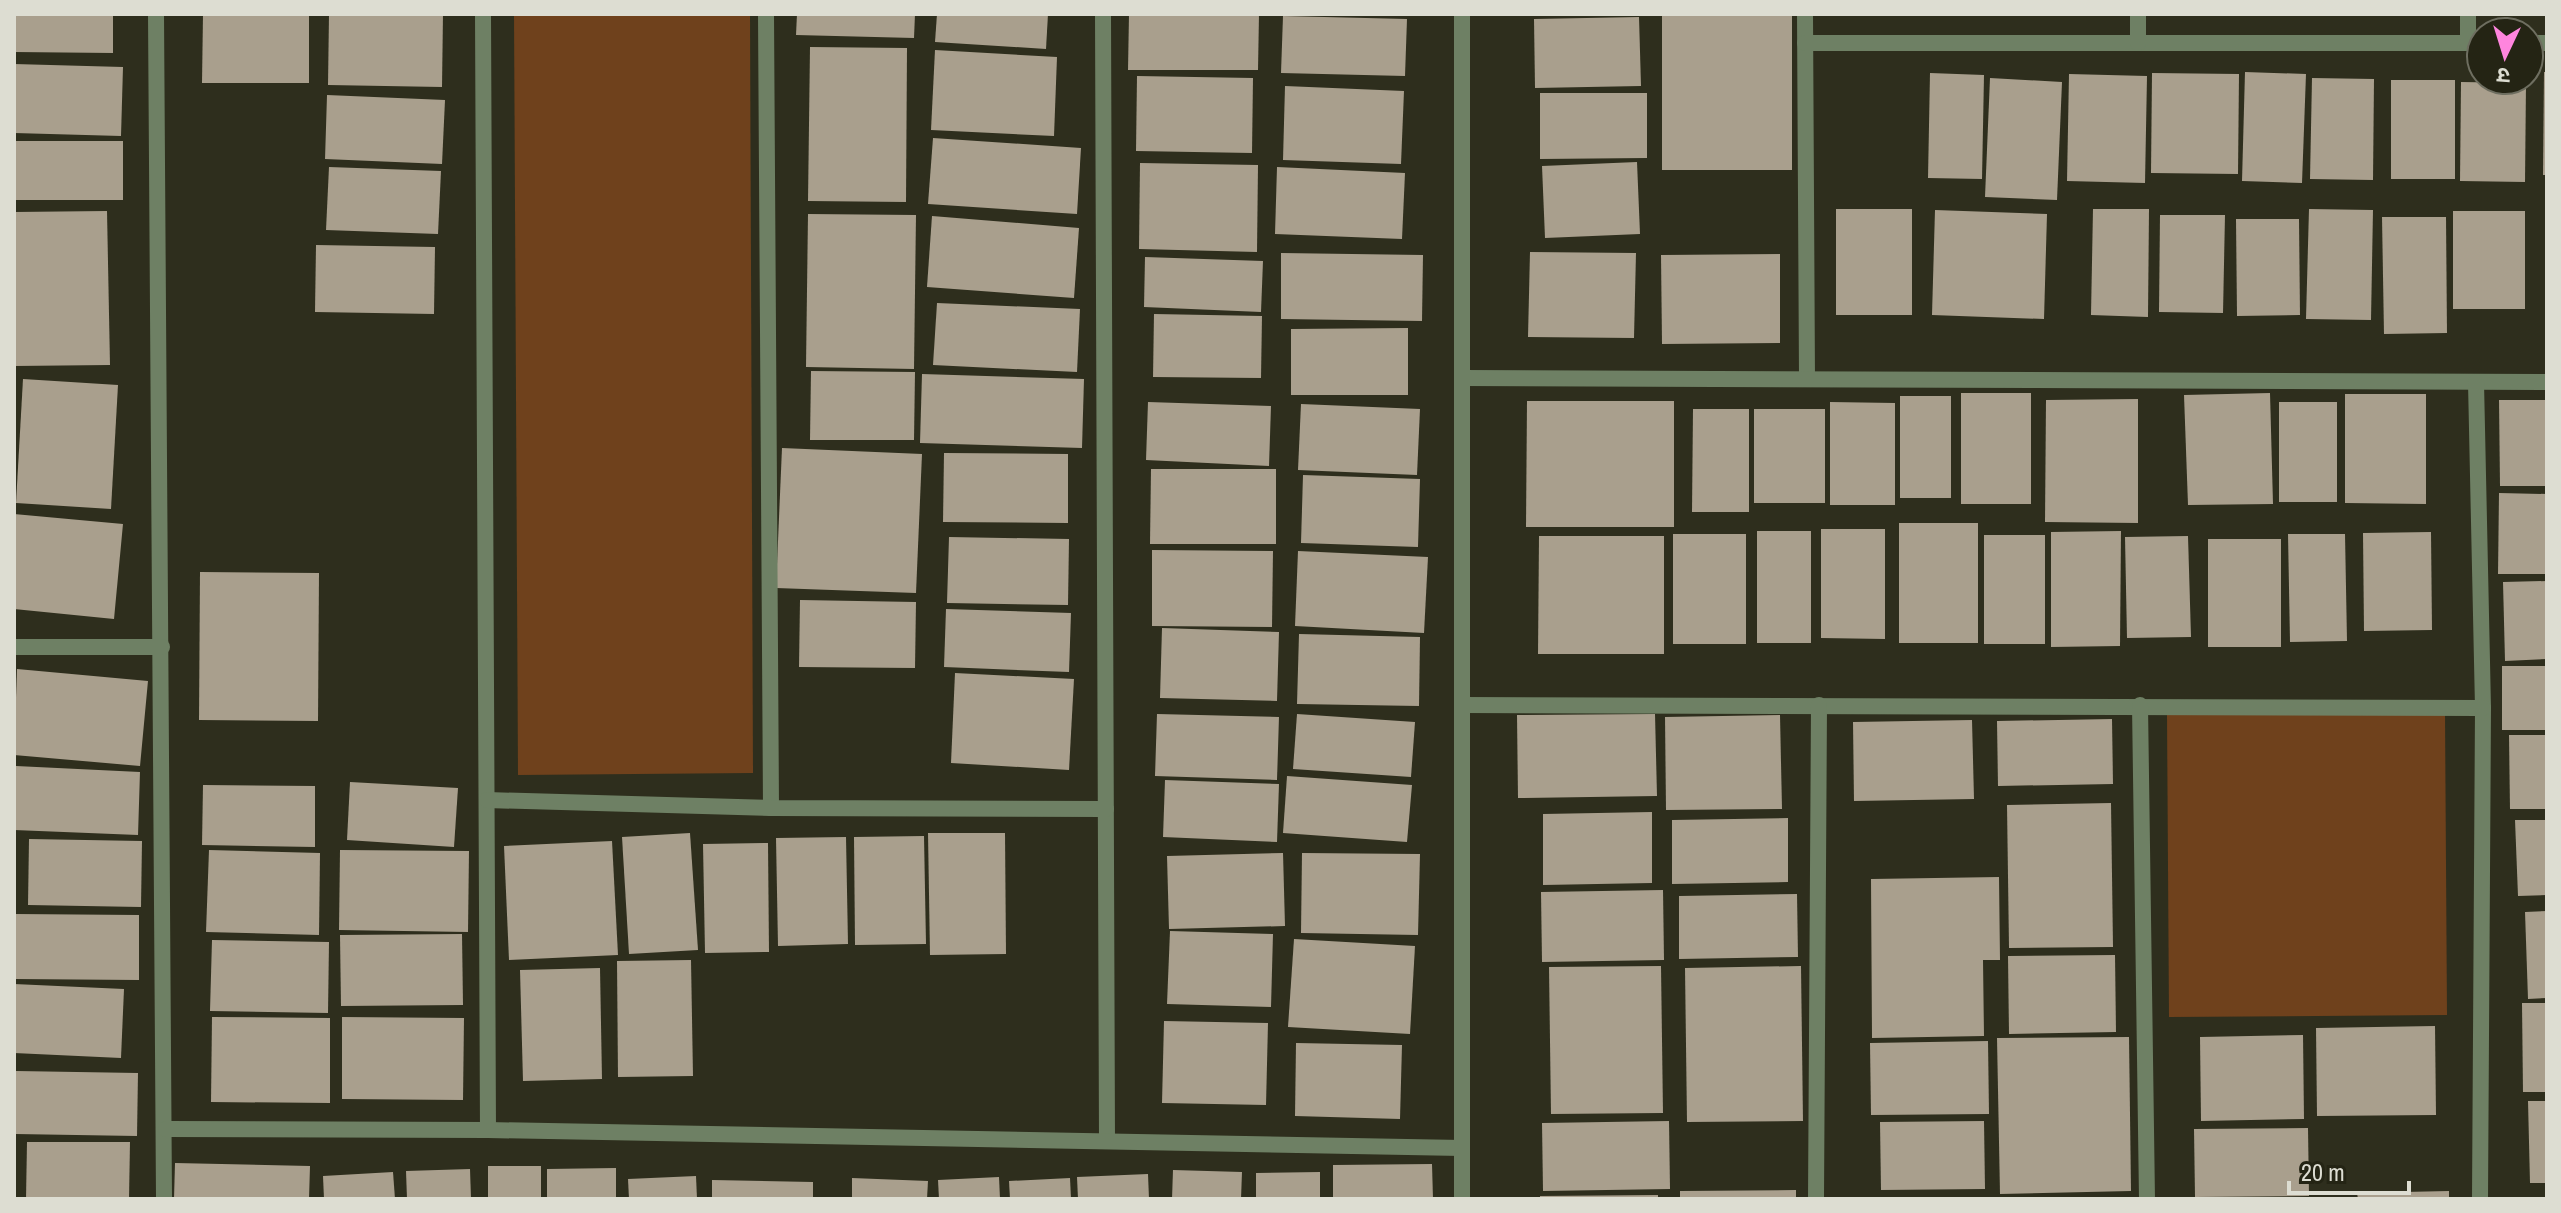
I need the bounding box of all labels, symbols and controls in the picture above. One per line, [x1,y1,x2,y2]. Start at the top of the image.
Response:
north arrow [2465,16,2545,96]
text: उ [2495,60,2511,91]
scale bar [2289,1145,2409,1195]
text: 20 m [2301,1156,2345,1188]

